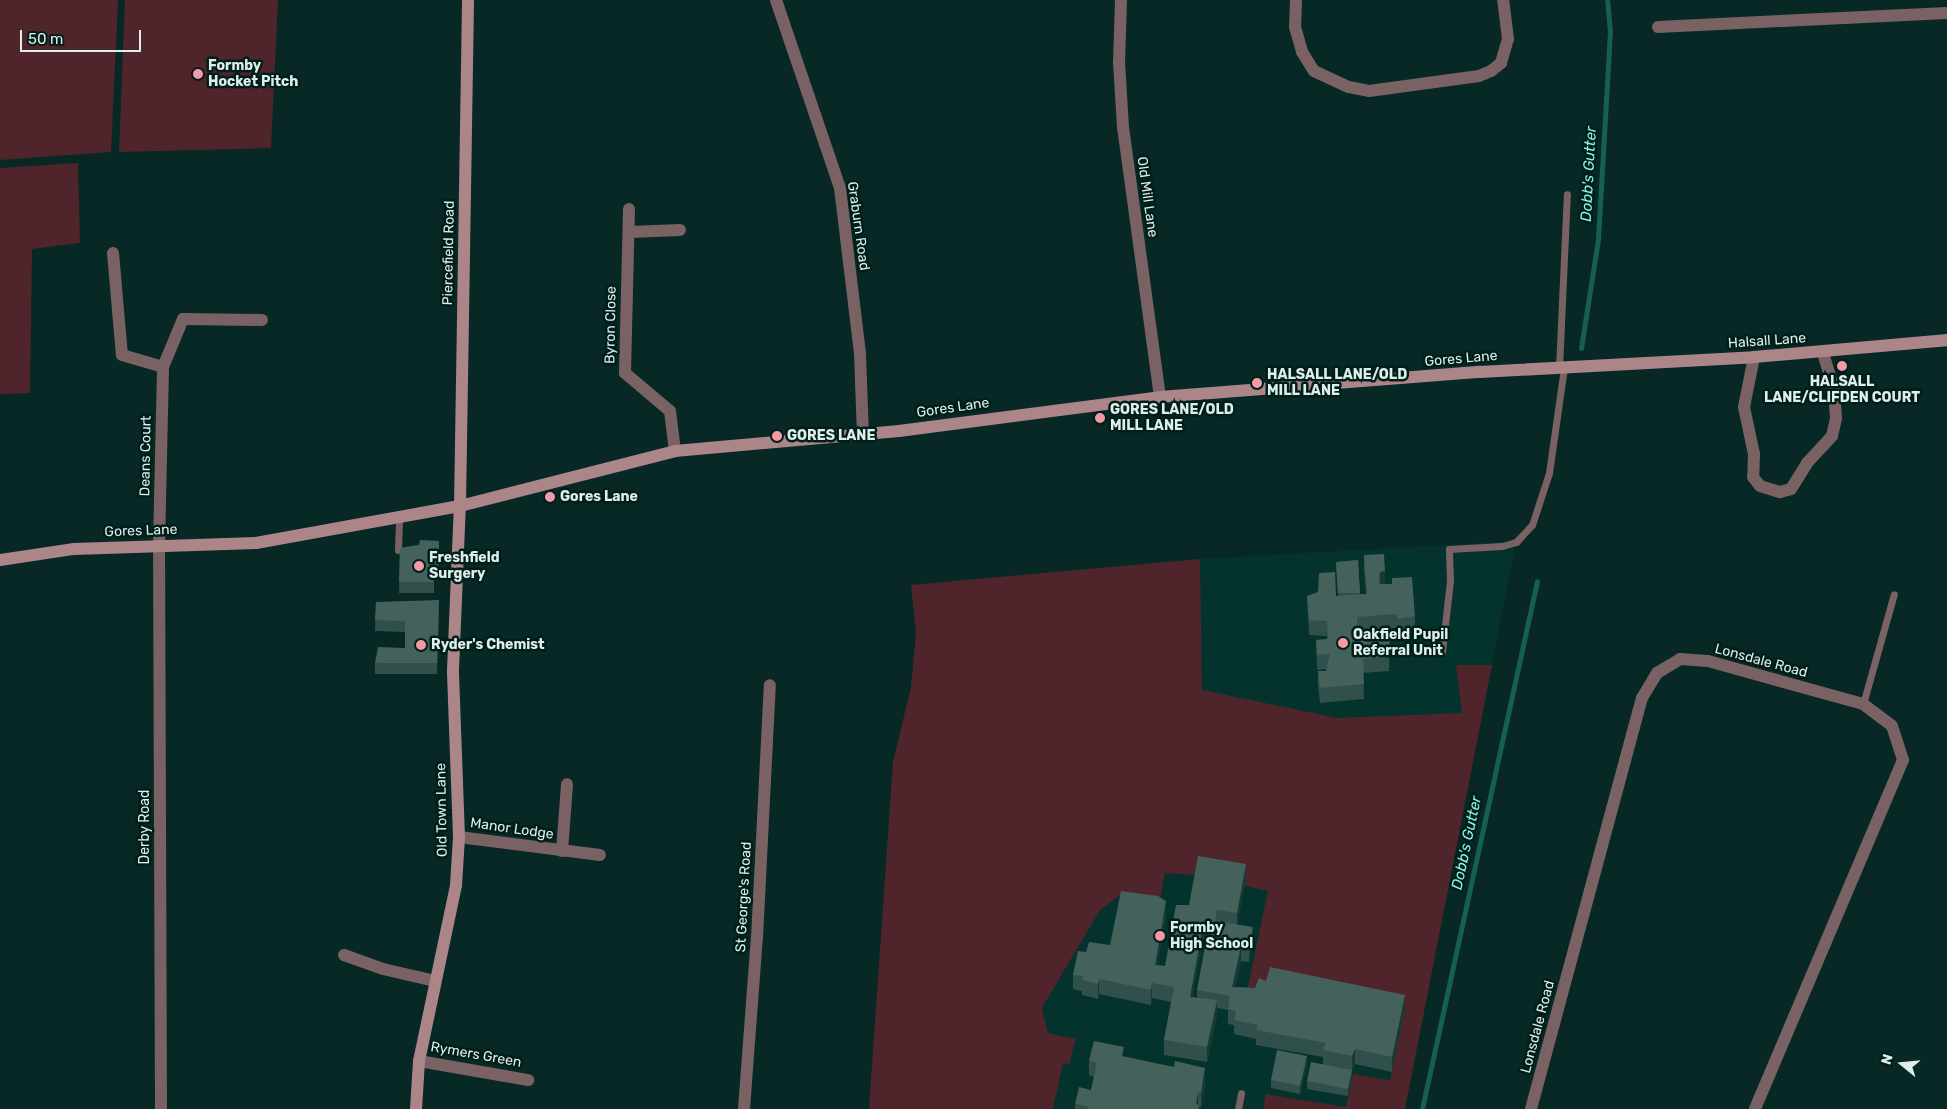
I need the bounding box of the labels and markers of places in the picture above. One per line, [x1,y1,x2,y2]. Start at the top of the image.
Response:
place label: Formby Hocket Pitch [208,58,298,90]
marker: Formby Hocket Pitch [192,68,204,80]
marker: HALSALL LANE/CLIFDEN COURT [1836,360,1848,372]
place label: HALSALL LANE/OLD MILL LANE [1267,367,1408,400]
place label: HALSALL LANE/CLIFDEN COURT [1764,374,1920,407]
marker: HALSALL LANE/OLD MILL LANE [1251,377,1263,389]
place label: GORES LANE/OLD MILL LANE [1110,402,1234,434]
marker: GORES LANE/OLD MILL LANE [1094,412,1106,424]
place label: GORES LANE [787,428,875,444]
marker: GORES LANE [771,430,783,442]
place label: Gores Lane [560,489,638,505]
marker: Gores Lane [544,491,556,503]
place label: Freshfield Surgery [429,550,500,582]
marker: Freshfield Surgery [413,560,425,572]
place label: Oakfield Pupil Referral Unit [1353,627,1448,660]
place label: Ryder's Chemist [431,637,544,653]
marker: Oakfield Pupil Referral Unit [1337,637,1349,649]
marker: Ryder's Chemist [415,639,427,651]
place label: Formby High School [1170,920,1253,952]
marker: Formby High School [1154,930,1166,942]

